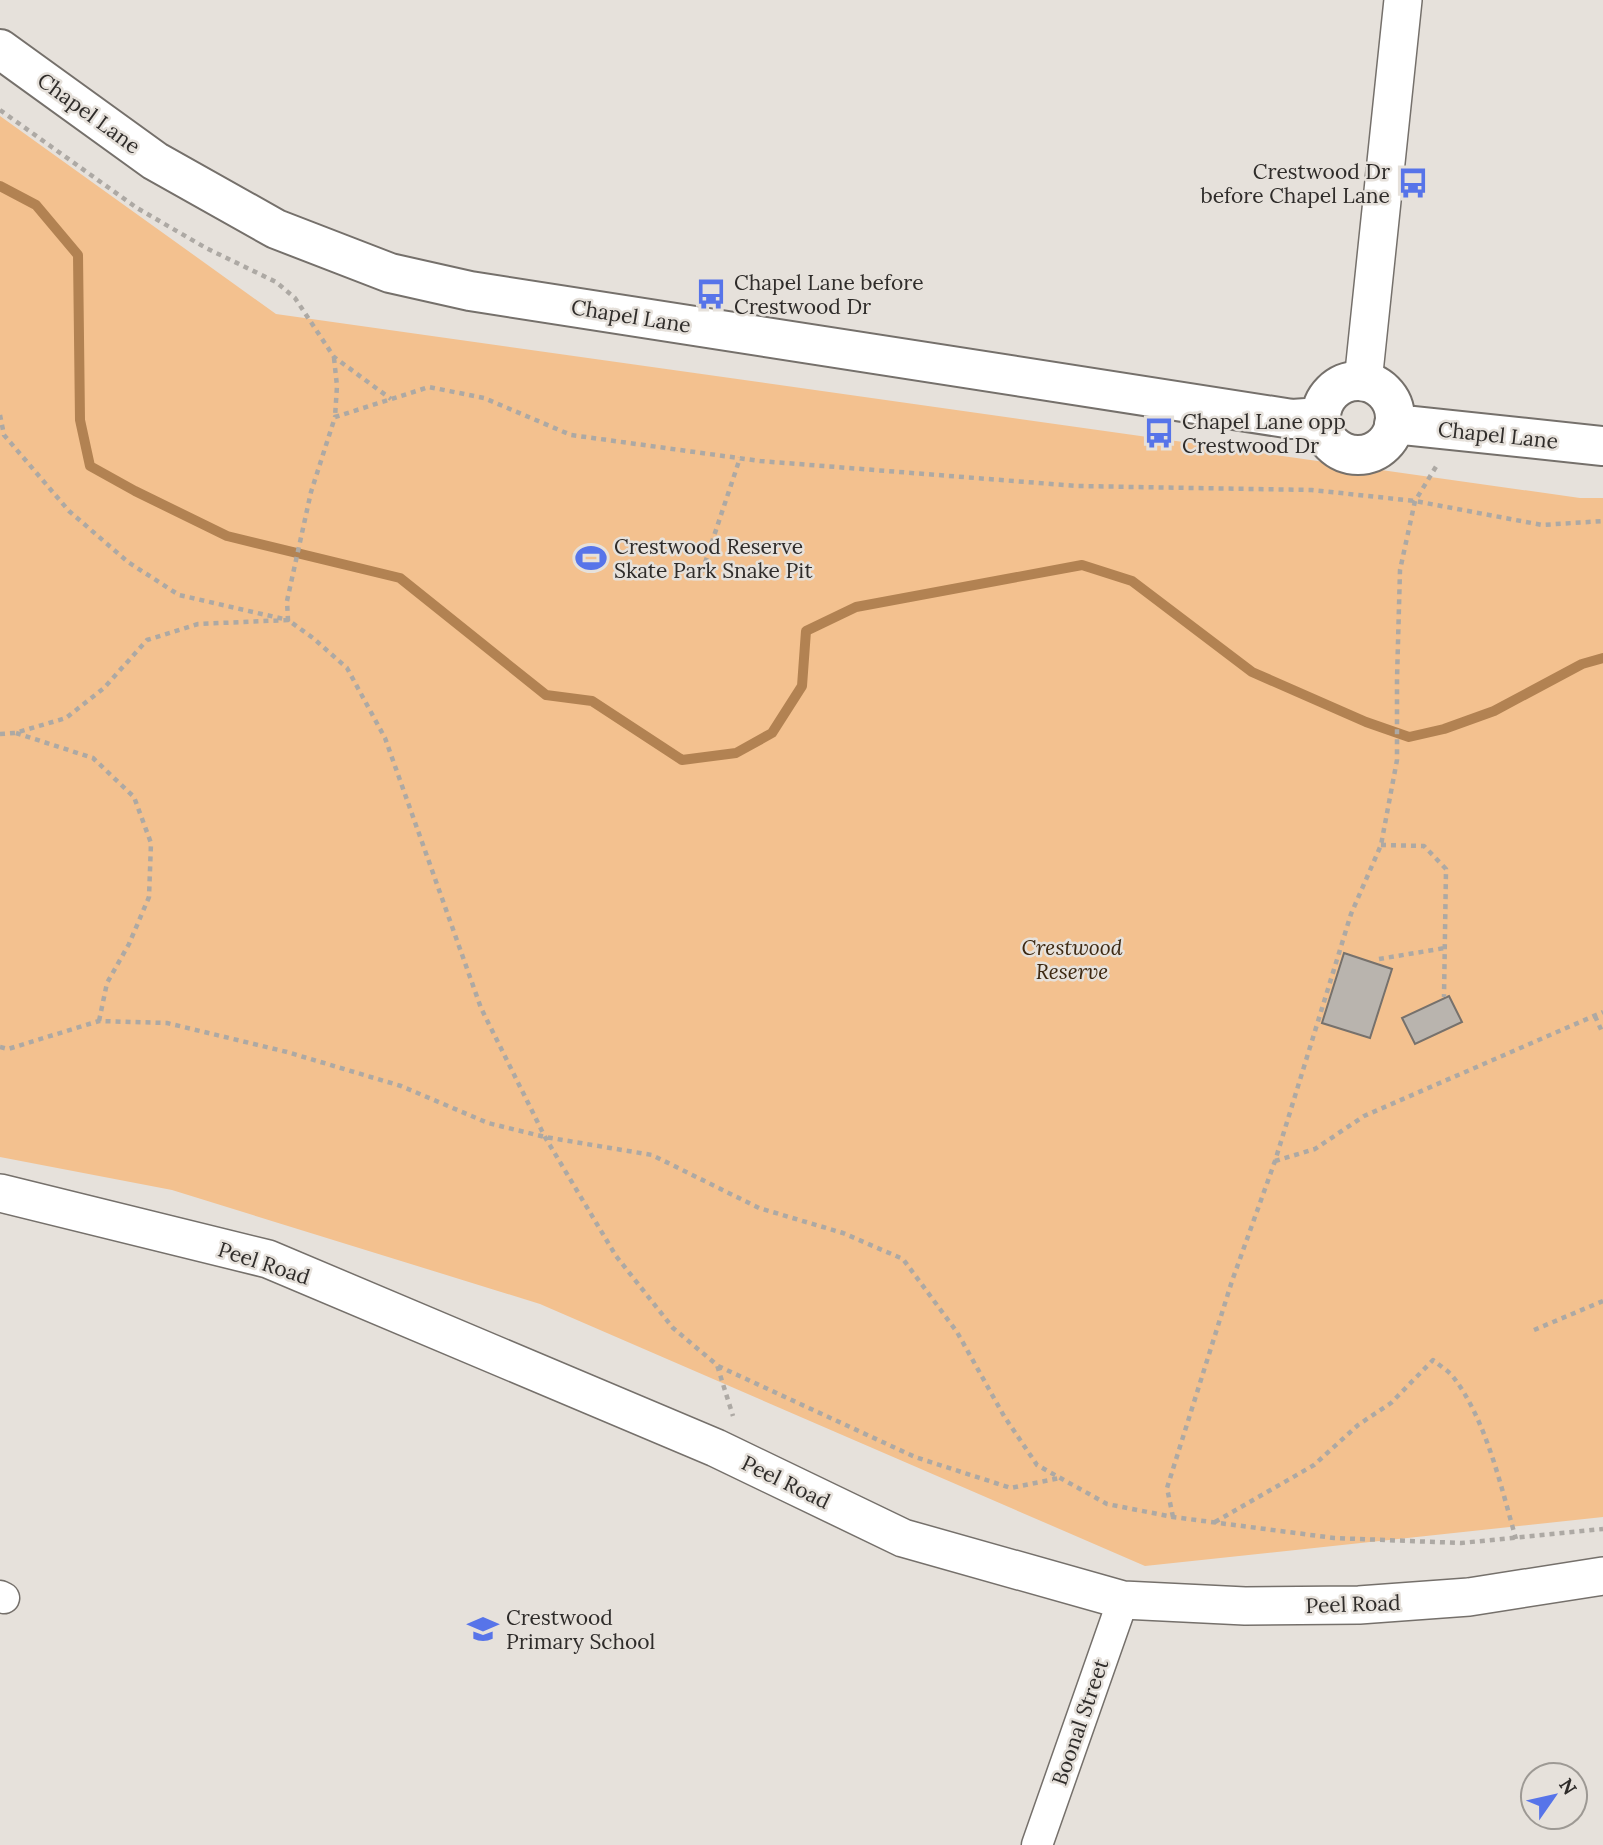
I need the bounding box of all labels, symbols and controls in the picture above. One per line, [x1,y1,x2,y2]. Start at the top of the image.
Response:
street label: Chapel Lane [32,67,146,159]
place label: Crestwood Dr before Chapel Lane [1200,158,1390,209]
bus stop icon: Crestwood Dr before Chapel Lane [1396,166,1430,200]
place label: Chapel Lane before Crestwood Dr [734,269,924,320]
bus stop icon: Chapel Lane before Crestwood Dr [694,277,728,311]
street label: Chapel Lane [569,293,693,339]
place label: Chapel Lane opp Crestwood Dr [1182,408,1346,459]
street label: Chapel Lane [1437,415,1559,455]
bus stop icon: Chapel Lane opp Crestwood Dr [1142,416,1176,450]
place label: Crestwood Reserve Skate Park Snake Pit [614,533,813,584]
sports icon: Crestwood Reserve Skate Park Snake Pit [574,541,608,575]
park label: Crestwood Reserve [1022,934,1123,985]
street label: Peel Road [215,1235,313,1291]
street label: Peel Road [737,1449,835,1515]
street label: Peel Road [1305,1589,1401,1619]
place label: Crestwood Primary School [506,1604,655,1655]
school or university icon: Crestwood Primary School [466,1612,500,1646]
street label: Boonal Street [1046,1654,1115,1789]
north arrow [1519,1761,1589,1831]
text: N [1554,1774,1582,1800]

